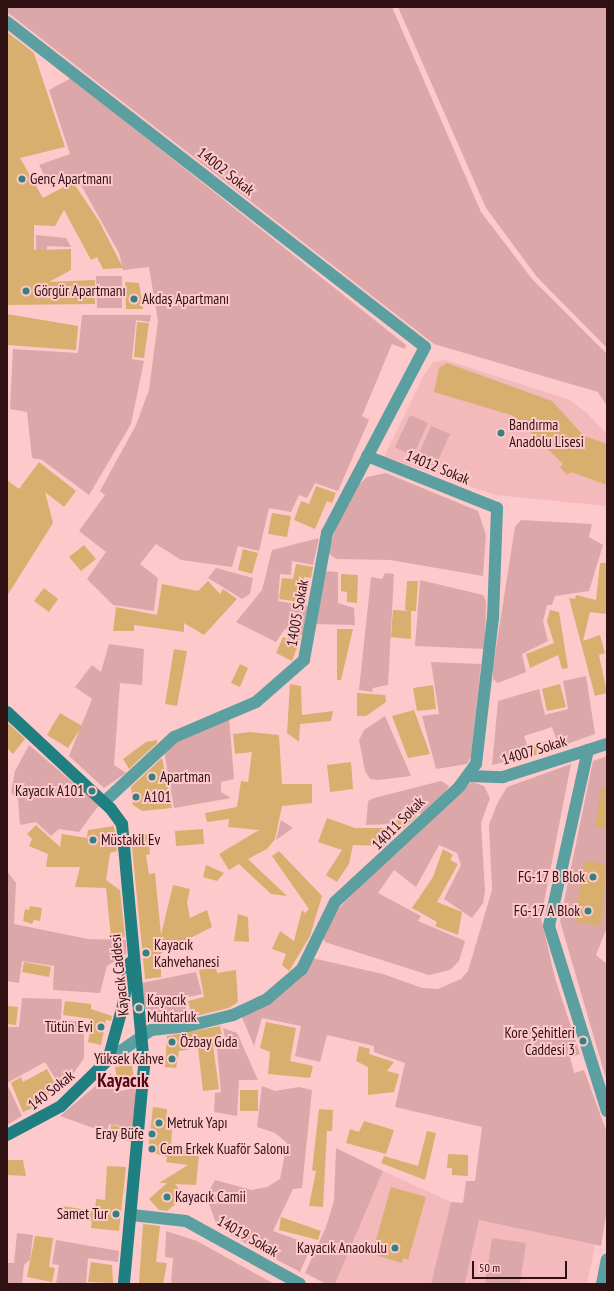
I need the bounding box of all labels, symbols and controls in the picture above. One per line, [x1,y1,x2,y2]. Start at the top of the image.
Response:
street label: 14002 Sokak [194,143,258,199]
place label: Genç Apartmanı [30,170,112,188]
marker: Genç Apartmanı [17,174,27,184]
place label: Görgür Apartmanı [34,282,126,300]
marker: Görgür Apartmanı [21,286,31,296]
place label: Akdaş Apartmanı [142,290,229,308]
marker: Akdaş Apartmanı [129,294,139,304]
place label: Bandırma Anadolu Lisesi [509,415,584,450]
marker: Bandırma Anadolu Lisesi [496,428,506,438]
street label: 14012 Sokak [403,446,473,488]
street label: 14005 Sokak [282,578,312,648]
street label: 14007 Sokak [499,732,569,768]
place label: Apartman [160,768,211,786]
marker: Apartman [147,772,157,782]
place label: Kayacık A101 [14,782,84,800]
marker: Kayacık A101 [87,786,97,796]
place label: A101 [144,788,171,806]
marker: A101 [131,792,141,802]
street label: 14011 Sokak [368,793,428,853]
place label: Müstakil Ev [101,831,160,849]
marker: Müstakil Ev [88,835,98,845]
place label: FG-17 B Blok [517,868,585,886]
marker: FG-17 B Blok [588,872,598,882]
place label: FG-17 A Blok [512,902,580,920]
marker: FG-17 A Blok [583,906,593,916]
street label: Kayacık Caddesi [106,933,132,1017]
place label: Kayacık Kahvehanesi [154,935,219,970]
marker: Kayacık Kahvehanesi [141,948,151,958]
place label: Kayacık Muhtarlık [147,990,196,1025]
marker: Kayacık Muhtarlık [134,1003,144,1013]
place label: Tütün Evi [45,1018,93,1036]
marker: Tütün Evi [96,1022,106,1032]
place label: Kore Şehitleri Caddesi 3 [505,1023,575,1058]
place label: Özbay Gıda [180,1033,238,1051]
marker: Kore Şehitleri Caddesi 3 [578,1036,588,1046]
marker: Özbay Gıda [167,1037,177,1047]
place label: Yüksek Kahve [94,1050,164,1068]
marker: Yüksek Kahve [167,1054,177,1064]
street label: 140 Sokak [24,1066,78,1114]
district label: Kayacık [97,1070,149,1092]
place label: Metruk Yapı [167,1114,228,1132]
marker: Metruk Yapı [154,1118,164,1128]
place label: Eray Büfe [95,1125,144,1143]
marker: Eray Büfe [147,1129,157,1139]
place label: Cem Erkek Kuaför Salonu [160,1140,290,1158]
marker: Cem Erkek Kuaför Salonu [147,1144,157,1154]
place label: Kayacık Camii [175,1188,246,1206]
marker: Kayacık Camii [162,1192,172,1202]
place label: Samet Tur [56,1205,108,1223]
marker: Samet Tur [111,1209,121,1219]
street label: 14019 Sokak [214,1211,282,1261]
place label: Kayacık Anaokulu [296,1239,387,1257]
marker: Kayacık Anaokulu [390,1243,400,1253]
scale bar [474,1253,569,1279]
text: 50 m [479,1260,500,1275]

